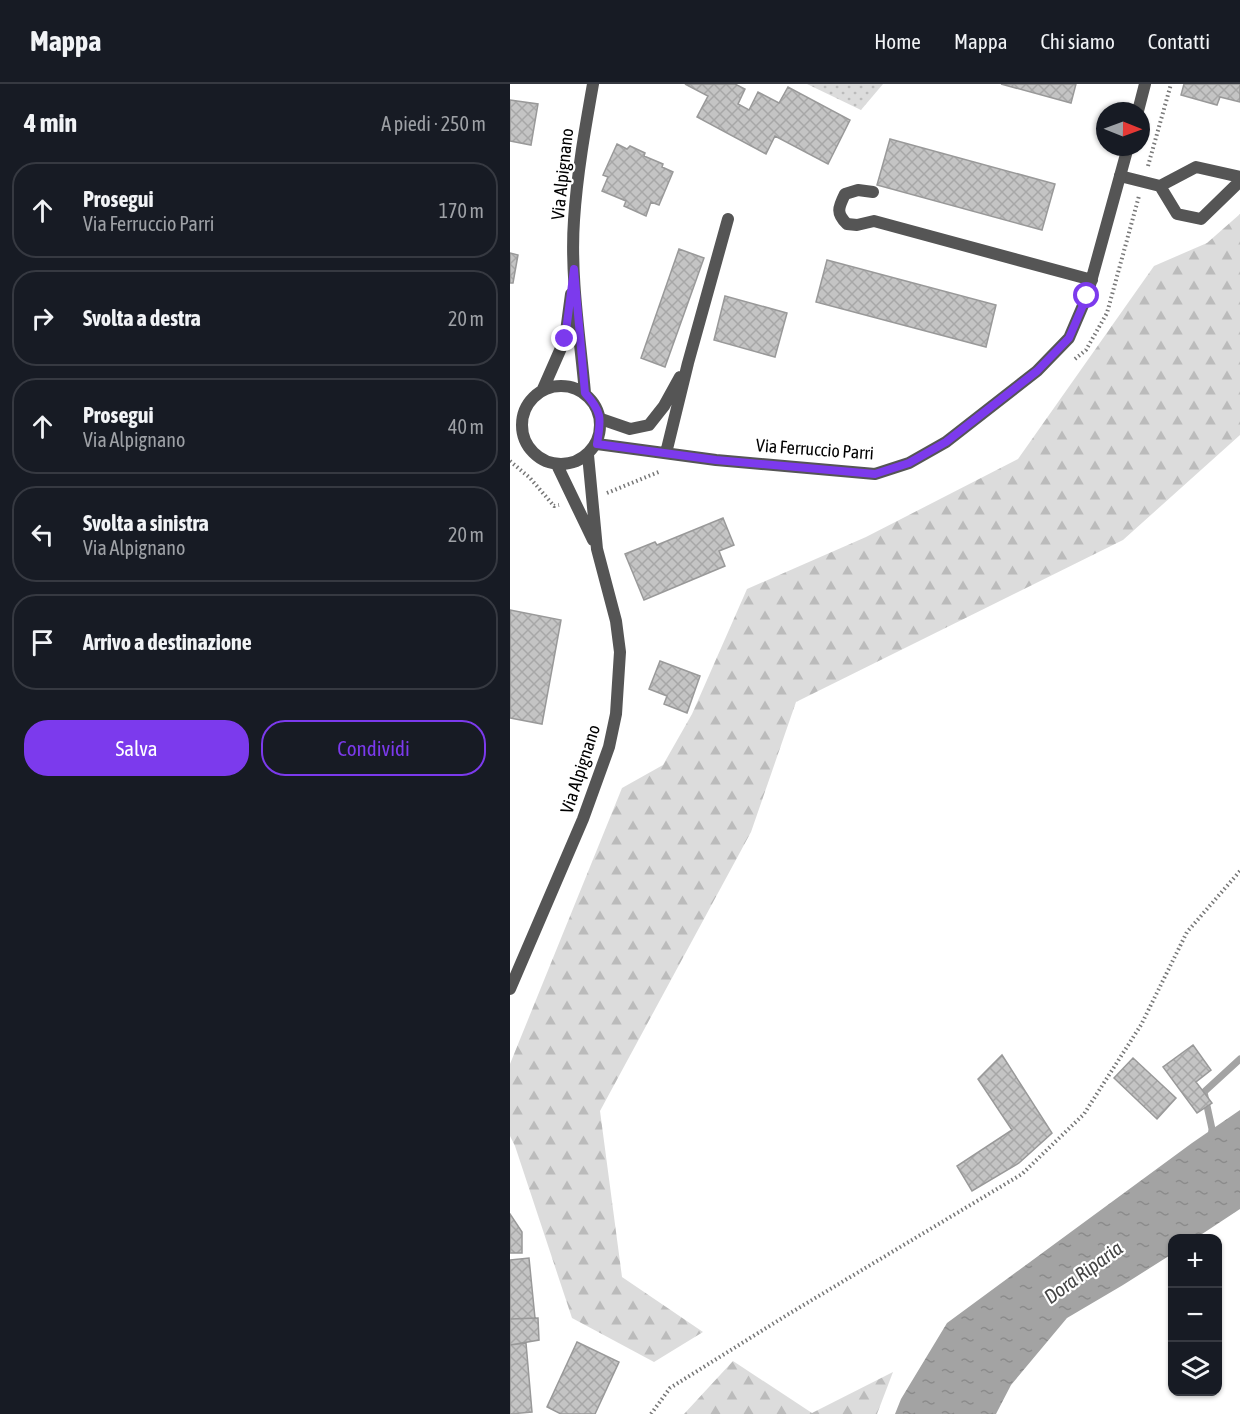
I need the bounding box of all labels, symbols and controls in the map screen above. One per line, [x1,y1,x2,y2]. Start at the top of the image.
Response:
text: Mappa [30,25,101,57]
text: Home [874,29,921,53]
text: Mappa [954,29,1007,53]
text: Chi siamo [1040,29,1115,53]
text: Contatti [1148,29,1210,53]
north arrow [1096,102,1150,156]
text: 4 min [24,108,77,138]
text: A piedi · 250 m [381,112,486,135]
street label: Via Alpignano [547,127,577,221]
text: Prosegui [83,186,154,212]
icon: ahead [26,194,59,227]
text: 170 m [439,199,484,222]
text: Via Ferruccio Parri [83,212,214,235]
route start [1073,282,1099,308]
icon: right [26,302,59,335]
text: Svolta a destra [83,305,201,331]
text: 20 m [448,307,484,330]
route end [551,325,577,351]
text: Prosegui [83,402,154,428]
icon: ahead [26,410,59,443]
text: 40 m [448,415,484,438]
text: Via Alpignano [83,428,185,451]
street label: Via Ferruccio Parri [755,434,875,464]
text: Svolta a sinistra [83,510,209,536]
icon: left [26,518,59,551]
text: 20 m [448,523,484,546]
text: Via Alpignano [83,536,185,559]
icon: arrive [26,626,59,659]
text: Arrivo a destinazione [83,629,252,655]
button: Salva [24,720,249,776]
button: Condividi [261,720,486,776]
street label: Via Alpignano [556,722,604,816]
map controls [1168,1234,1222,1396]
button: + [1168,1234,1222,1288]
water label: Dora Riparia [1039,1236,1127,1308]
button: − [1168,1288,1222,1342]
button: layers [1168,1342,1222,1396]

